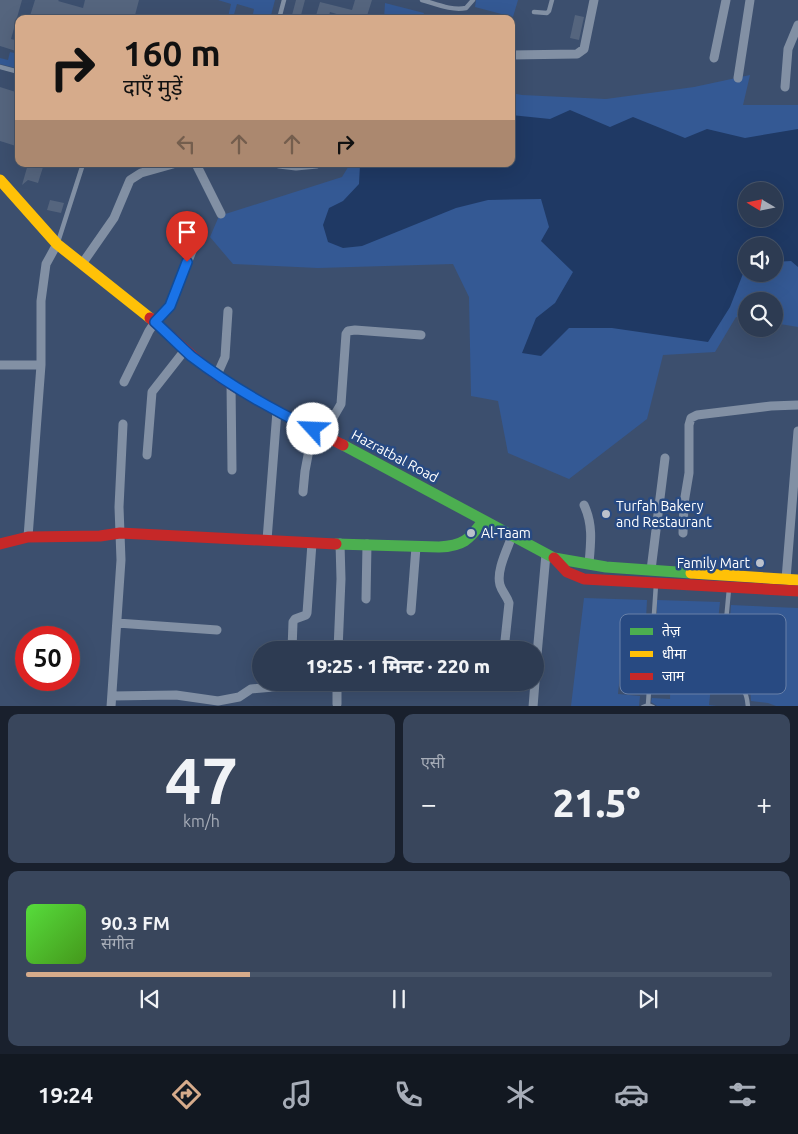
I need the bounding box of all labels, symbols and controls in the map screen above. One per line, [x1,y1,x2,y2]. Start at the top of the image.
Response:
text: 160 m [123,33,221,73]
icon: right [40,35,105,100]
text: दाएँ मुड़ें [123,74,183,99]
icon: left [172,130,200,158]
icon: ahead [225,130,253,158]
icon: ahead [278,130,306,158]
icon: right [331,130,359,158]
north arrow [738,182,782,228]
map controls [738,182,783,337]
pin [166,211,208,262]
icon: arrive [173,218,201,246]
button: sound [738,237,783,282]
button: search [738,292,783,337]
position arrow [286,402,338,454]
street label: Hazratbal Road [349,426,441,486]
place label: Turfah Bakery and Restaurant [616,498,712,530]
marker: Turfah Bakery and Restaurant [600,508,612,520]
place label: Al-Taam [481,525,531,541]
marker: Al-Taam [465,527,477,539]
place label: Family Mart [677,555,750,571]
marker: Family Mart [754,557,766,569]
legend [620,614,786,694]
text: तेज़ [662,622,681,639]
speed limit sign: 50 [15,626,80,691]
text: धीमा [662,646,687,662]
text: 19:25 · 1 मिनट · 220 m [306,655,490,677]
text: जाम [662,668,685,684]
text: 47 [165,743,238,816]
text: एसी [421,753,445,771]
text: 21.5° [553,782,640,824]
text: − [421,788,437,819]
text: + [756,788,772,819]
text: km/h [183,812,220,830]
text: 90.3 FM [101,912,170,934]
text: संगीत [101,934,134,952]
icon: previous [136,985,164,1013]
icon: pause [385,985,413,1013]
icon: next [634,985,662,1013]
icon: directions [169,1077,204,1112]
icon: music [280,1077,315,1112]
icon: phone [391,1077,426,1112]
icon: climate [503,1077,538,1112]
icon: car [614,1077,649,1112]
icon: filters [725,1077,760,1112]
text: 19:24 [38,1082,93,1107]

